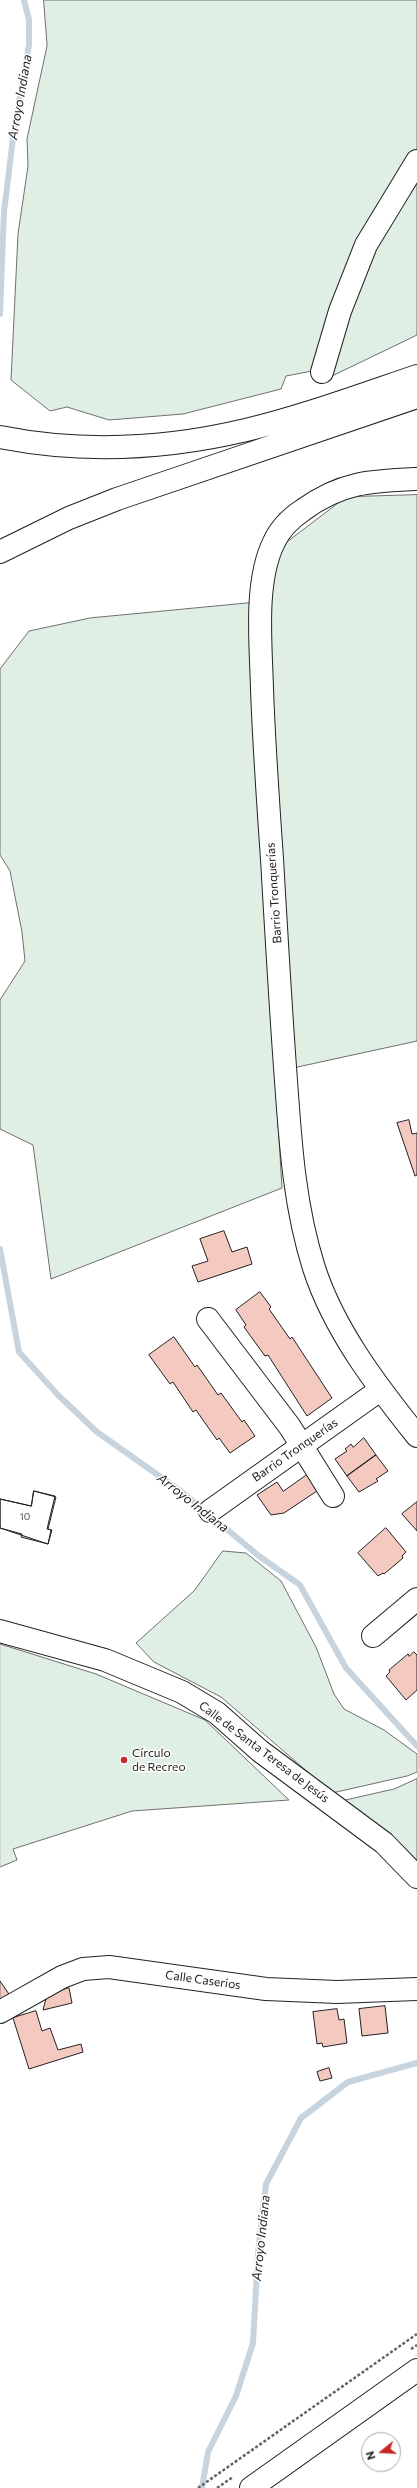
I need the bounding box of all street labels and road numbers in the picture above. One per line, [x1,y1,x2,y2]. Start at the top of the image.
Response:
street label: Barrio Tronquerías [263,842,285,944]
street label: Barrio Tronquerías [249,1415,341,1485]
street label: Calle de Santa Teresa de Jesús [196,1698,332,1806]
street label: Calle Caserios [164,1968,242,1992]

